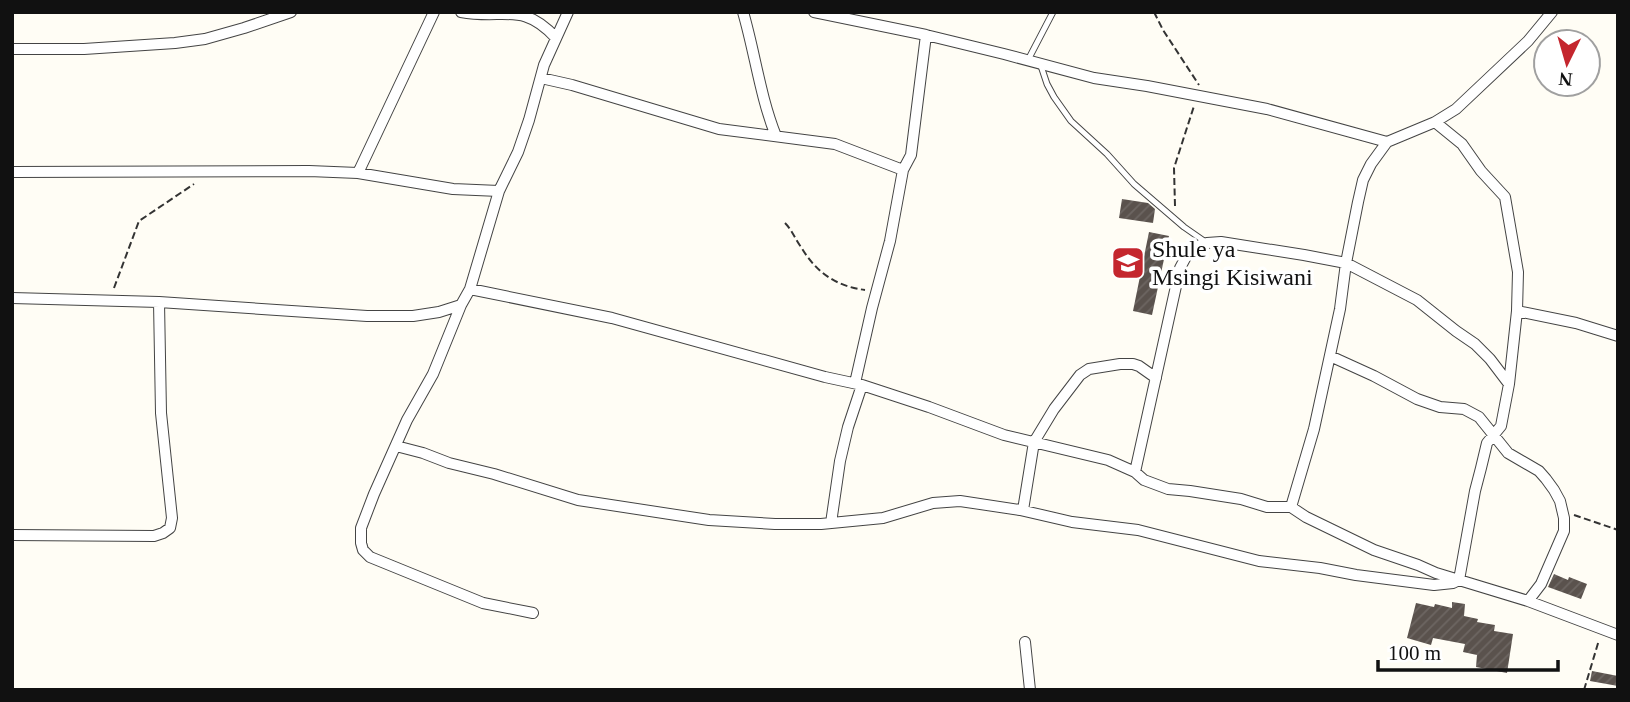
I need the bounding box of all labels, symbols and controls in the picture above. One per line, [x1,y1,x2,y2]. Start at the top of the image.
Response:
north arrow [1532,28,1602,98]
text: N [1558,68,1573,90]
place label: Shule ya Msingi Kisiwani [1152,236,1313,290]
school or university icon: Shule ya Msingi Kisiwani [1109,244,1147,282]
scale bar [1378,628,1558,672]
text: 100 m [1388,641,1441,665]

